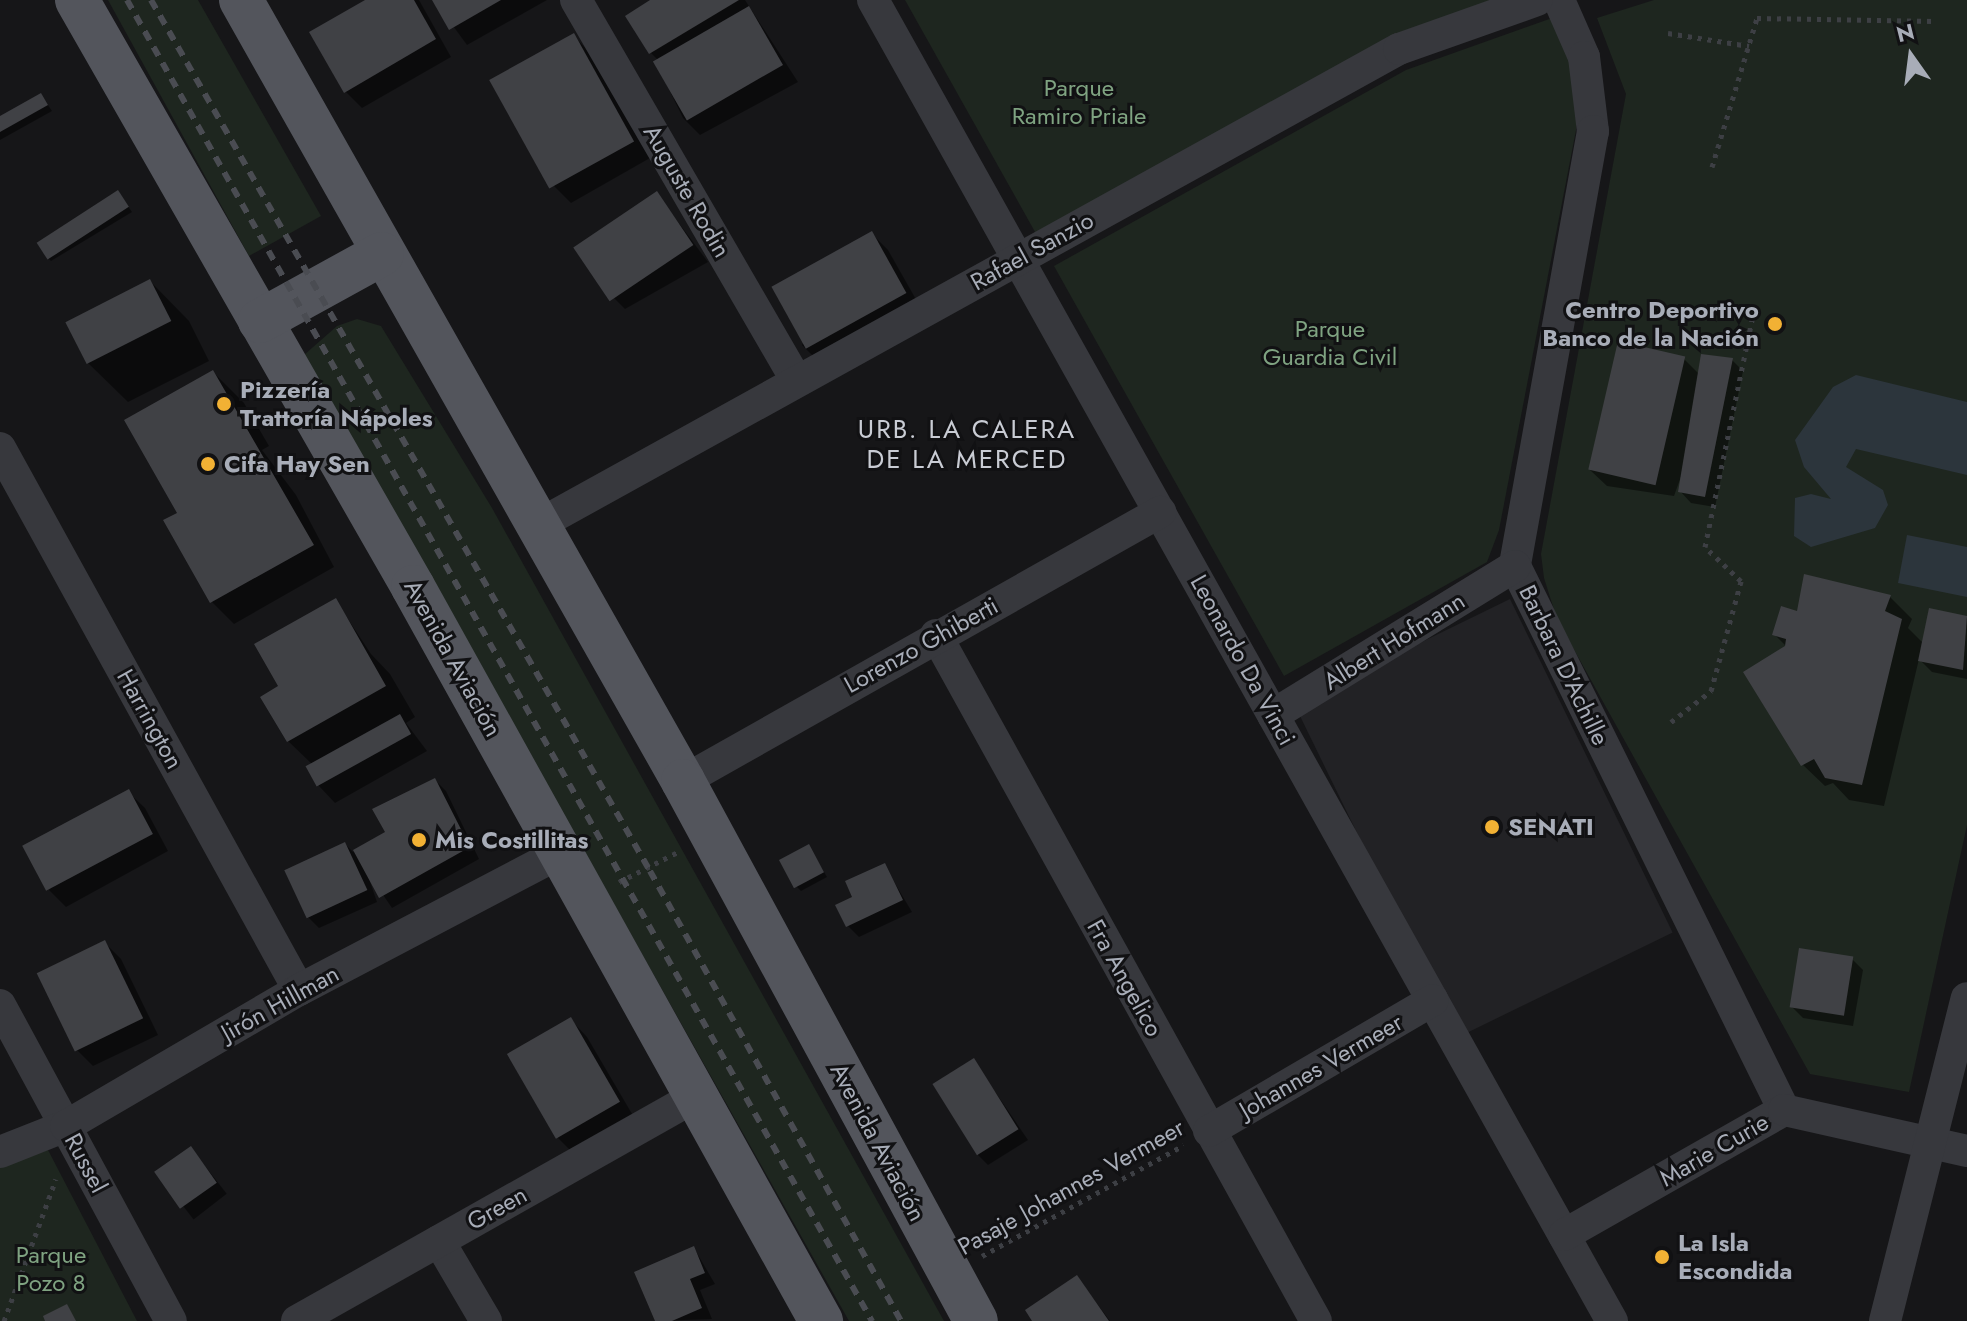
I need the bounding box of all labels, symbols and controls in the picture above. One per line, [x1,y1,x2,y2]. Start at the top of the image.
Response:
text: N [1893,15,1918,50]
north arrow [1871,16,1951,96]
park label: Parque Ramiro Priale [1012,74,1146,130]
street label: Auguste Rodin [637,120,737,262]
street label: Rafael Sanzio [965,205,1099,297]
place label: Centro Deportivo Banco de la Nación [1542,296,1759,352]
park label: Parque Guardia Civil [1263,315,1397,371]
marker: Centro Deportivo Banco de la Nación [1766,315,1784,333]
place label: Pizzería Trattoría Nápoles [240,376,433,432]
marker: Pizzería Trattoría Nápoles [215,395,233,413]
district label: URB. LA CALERA DE LA MERCED [858,414,1076,476]
place label: Cifa Hay Sen [224,450,370,478]
marker: Cifa Hay Sen [199,455,217,473]
street label: Leonardo Da Vinci [1184,570,1302,750]
street label: Avenida Aviación [398,575,508,741]
street label: Barbara D'Achille [1513,580,1615,750]
street label: Albert Hofmann [1318,586,1470,696]
street label: Lorenzo Ghiberti [839,591,1003,699]
street label: Harrington [111,664,189,774]
place label: SENATI [1508,813,1594,841]
marker: SENATI [1483,818,1501,836]
place label: Mis Costillitas [435,826,588,854]
marker: Mis Costillitas [410,831,428,849]
street label: Fra Angelico [1081,914,1169,1042]
street label: Jirón Hillman [216,959,344,1047]
street label: Johannes Vermeer [1234,1008,1408,1124]
street label: Avenida Aviación [824,1058,932,1226]
street label: Marie Curie [1654,1107,1774,1193]
street label: Pasaje Johannes Vermeer [953,1113,1189,1261]
street label: Russel [58,1128,114,1198]
street label: Green [462,1180,532,1236]
place label: La Isla Escondida [1678,1229,1792,1285]
park label: Parque Pozo 8 [16,1241,86,1297]
marker: La Isla Escondida [1653,1248,1671,1266]

